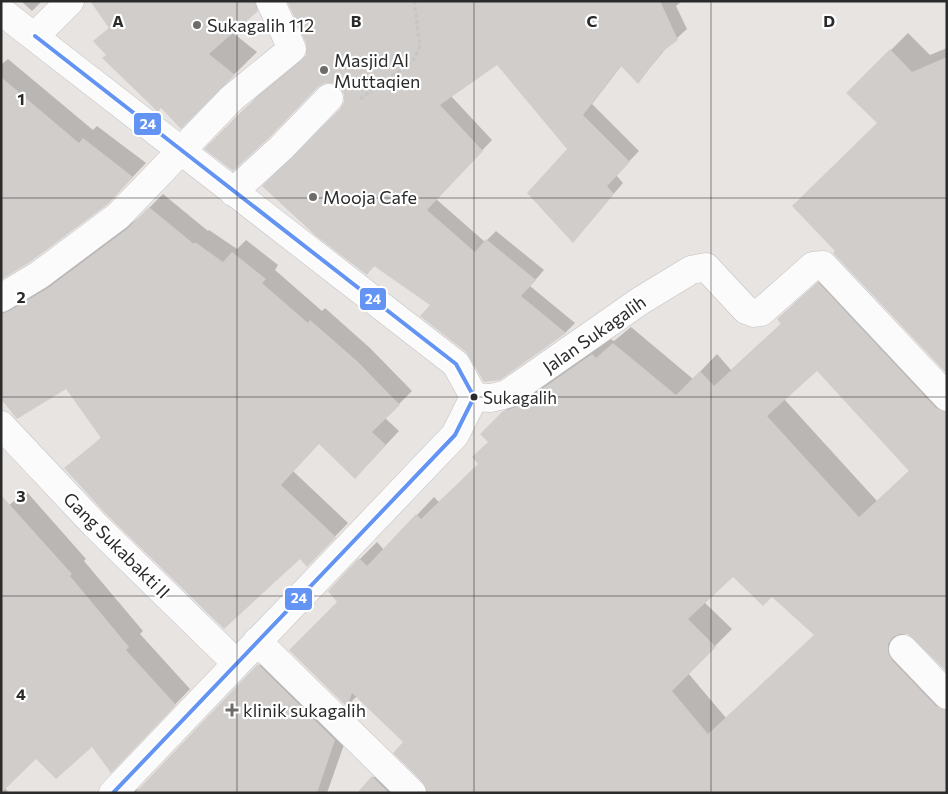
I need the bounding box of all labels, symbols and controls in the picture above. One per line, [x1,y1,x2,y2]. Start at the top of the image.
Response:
text: A [112,11,124,30]
text: B [351,11,362,30]
text: C [587,11,598,30]
text: D [823,11,835,30]
place label: Sukagalih 112 [207,14,314,36]
marker: Sukagalih 112 [191,19,203,31]
place label: Masjid Al Muttaqien [334,49,420,92]
marker: Masjid Al Muttaqien [318,64,330,76]
text: 1 [17,89,25,108]
line badge: 24 [133,112,162,136]
text: 24 [140,115,157,132]
place label: Mooja Cafe [323,186,417,208]
marker: Mooja Cafe [307,191,319,203]
text: 2 [16,287,26,306]
line badge: 24 [359,287,387,311]
text: 24 [365,290,382,307]
street label: Jalan Sukagalih [538,290,650,378]
place label: Sukagalih [483,387,557,408]
marker: Sukagalih [469,392,479,402]
text: 3 [16,486,26,505]
street label: Gang Sukabakti II [59,487,175,603]
line badge: 24 [284,587,313,611]
text: 24 [291,589,308,606]
text: 4 [16,684,26,703]
place label: klinik sukagalih [243,699,366,721]
marker: klinik sukagalih [225,703,239,717]

